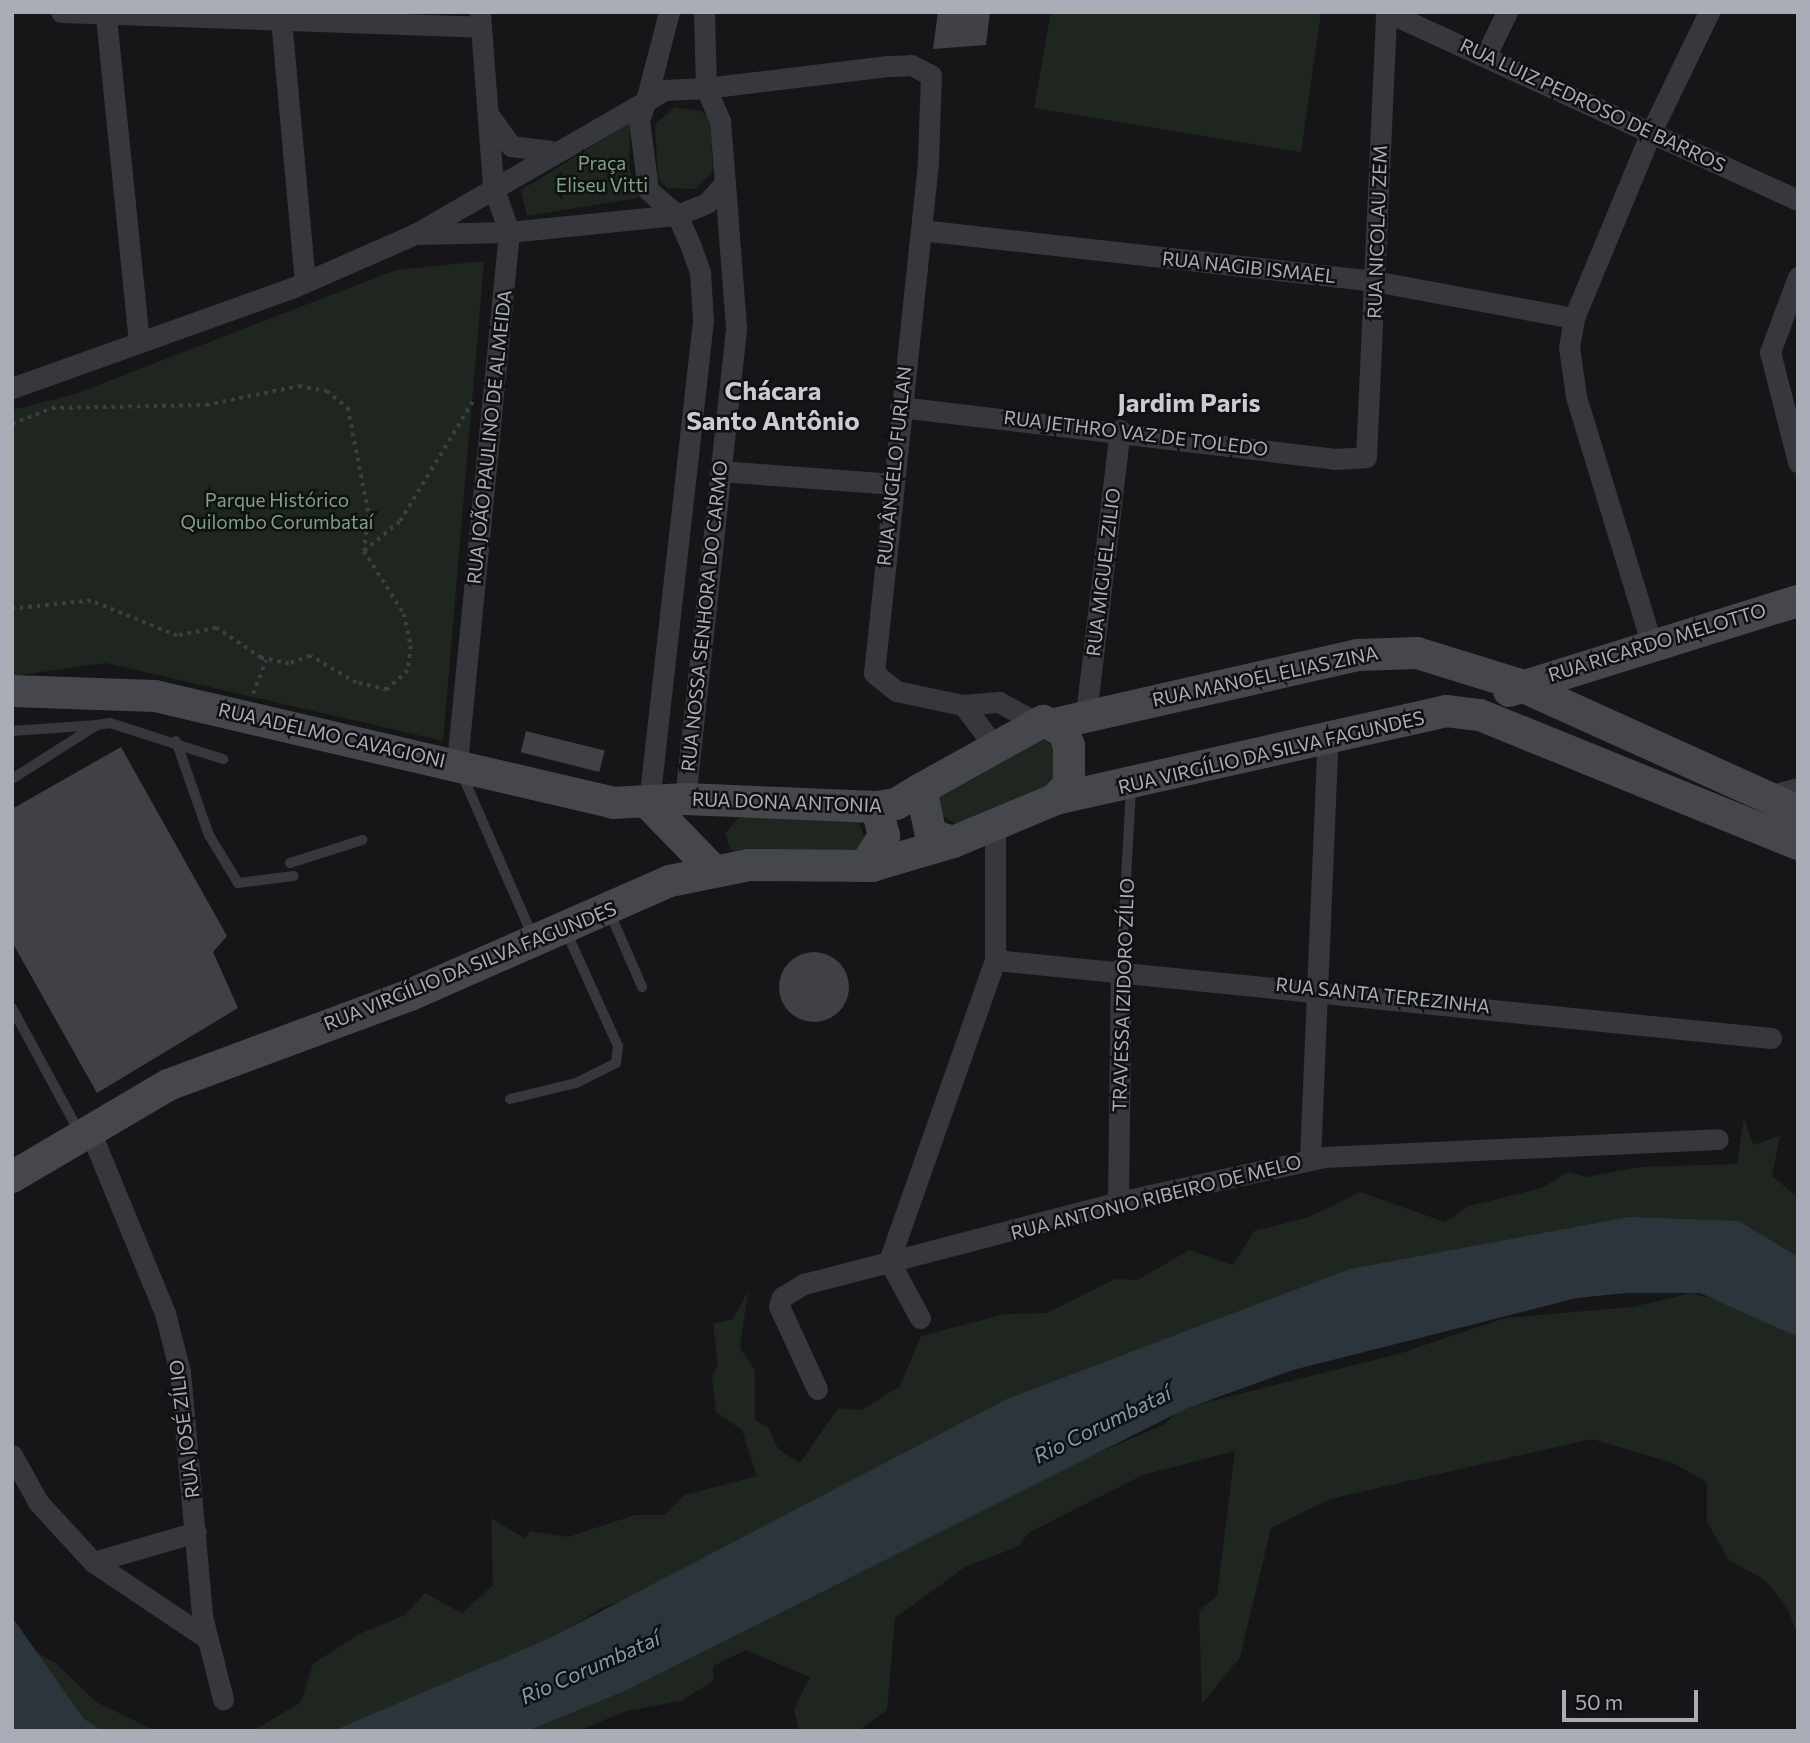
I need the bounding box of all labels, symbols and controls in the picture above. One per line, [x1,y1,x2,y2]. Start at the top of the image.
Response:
street label: RUA LUIZ PEDROSO DE BARROS [1457,33,1729,177]
street label: RUA NICOLAU ZEM [1363,145,1391,319]
park label: Praça Eliseu Vitti [556,152,648,196]
street label: RUA NAGIB ISMAEL [1161,247,1337,287]
street label: RUA JOÃO PAULINO DE ALMEIDA [462,289,516,585]
street label: RUA ÂNGELO FURLAN [872,365,916,567]
district label: Chácara Santo Antônio [686,374,860,436]
district label: Jardim Paris [1117,386,1261,418]
street label: RUA JETHRO VAZ DE TOLEDO [1003,405,1269,461]
street label: RUA NOSSA SENHORA DO CARMO [676,459,732,773]
street label: RUA MIGUEL ZILIO [1081,487,1125,657]
park label: Parque Histórico Quilombo Corumbataí [181,489,373,533]
street label: RUA RICARDO MELOTTO [1545,598,1769,686]
street label: RUA MANOEL ELIAS ZINA [1150,641,1380,711]
street label: RUA ADELMO CAVAGIONI [216,698,448,772]
street label: RUA VIRGÍLIO DA SILVA FAGUNDES [1116,706,1426,798]
street label: RUA DONA ANTONIA [692,787,882,817]
street label: TRAVESSA IZIDORO ZÍLIO [1108,878,1138,1112]
street label: RUA VIRGÍLIO DA SILVA FAGUNDES [320,897,620,1035]
street label: RUA SANTA TEREZINHA [1275,972,1491,1018]
street label: RUA ANTONIO RIBEIRO DE MELO [1008,1150,1304,1244]
street label: RUA JOSÉ ZÍLIO [164,1358,204,1500]
water label: Rio Corumbataí [1029,1380,1175,1468]
water label: Rio Corumbataí [516,1625,664,1709]
scale bar [1565,1676,1702,1720]
text: 50 m [1575,1689,1623,1714]

